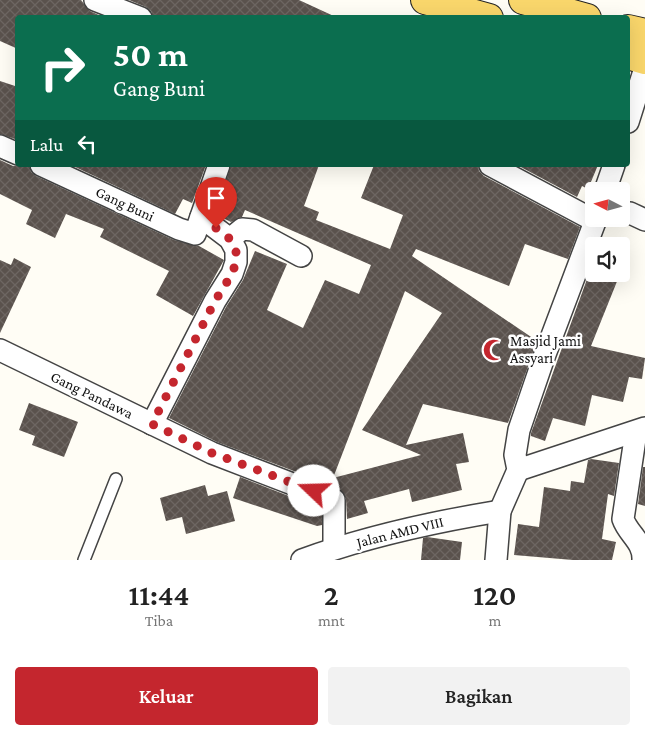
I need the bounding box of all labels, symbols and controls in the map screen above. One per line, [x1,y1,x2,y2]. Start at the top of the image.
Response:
icon: right [30,35,95,100]
text: 50 m [113,35,188,74]
text: Gang Buni [113,76,205,101]
icon: left [73,130,101,158]
text: Lalu [30,134,63,155]
pin [195,177,237,228]
north arrow [585,182,630,228]
map controls [585,182,630,282]
street label: Gang Buni [93,183,157,225]
icon: arrive [202,184,230,212]
button: sound [585,237,630,282]
place label: Masjid Jami Assyari [510,333,581,367]
mosque icon: Masjid Jami Assyari [481,337,507,363]
street label: Gang Pandawa [48,368,136,423]
position arrow [287,464,339,516]
street label: Jalan AMD VIII [353,513,445,552]
text: 11:44 [128,578,189,611]
text: 2 [324,578,339,611]
text: 120 [473,578,516,611]
text: Tiba [145,612,173,629]
text: mnt [318,612,345,629]
text: m [488,612,501,629]
button: Keluar [15,667,318,725]
button: Bagikan [328,667,630,725]

